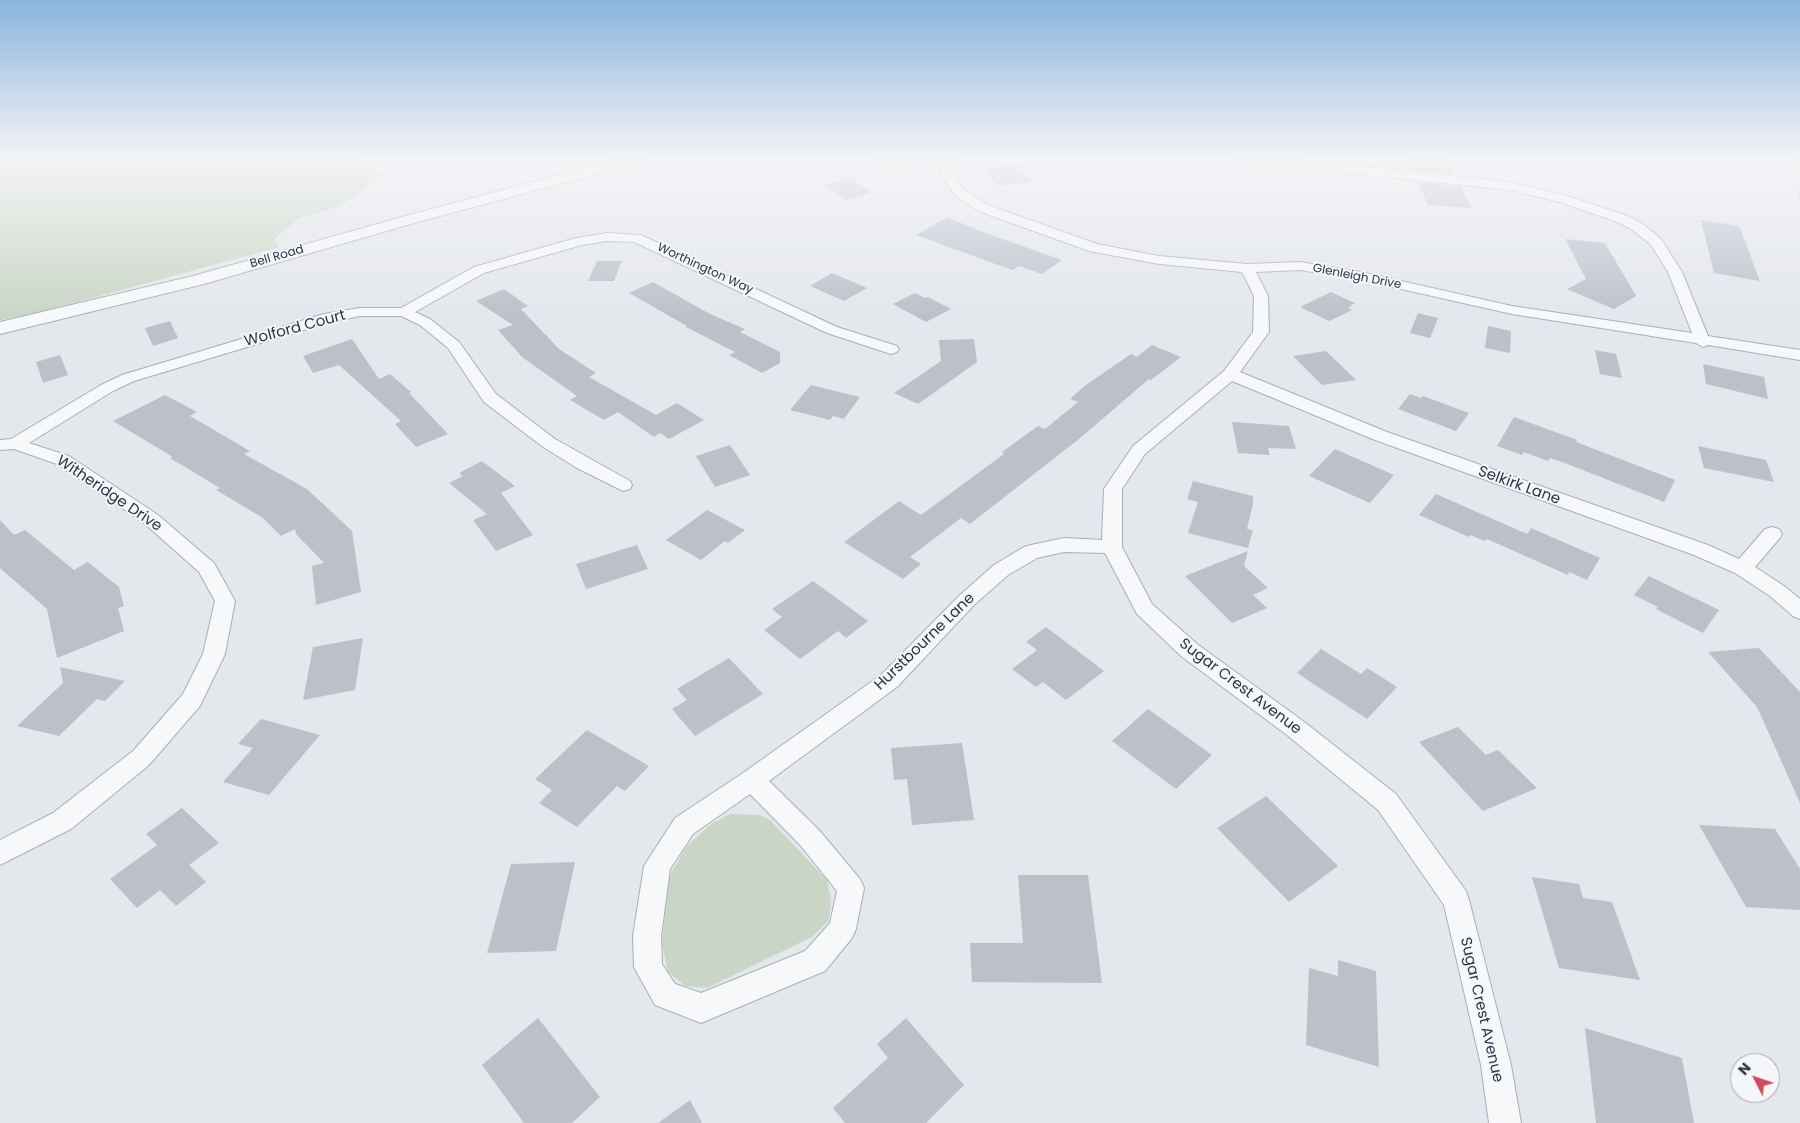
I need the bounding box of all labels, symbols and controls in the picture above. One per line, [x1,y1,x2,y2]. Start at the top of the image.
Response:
street label: Worthington Way [655,240,755,298]
street label: Bell Road [249,242,305,272]
street label: Glenleigh Drive [1312,261,1402,293]
street label: Wolford Court [242,307,348,351]
street label: Witheridge Drive [53,452,165,536]
street label: Selkirk Lane [1475,463,1563,509]
street label: Hurstbourne Lane [871,590,979,694]
street label: Sugar Crest Avenue [1175,635,1305,739]
street label: Sugar Crest Avenue [1456,936,1506,1084]
north arrow [1730,1053,1780,1103]
text: N [1733,1058,1755,1079]

